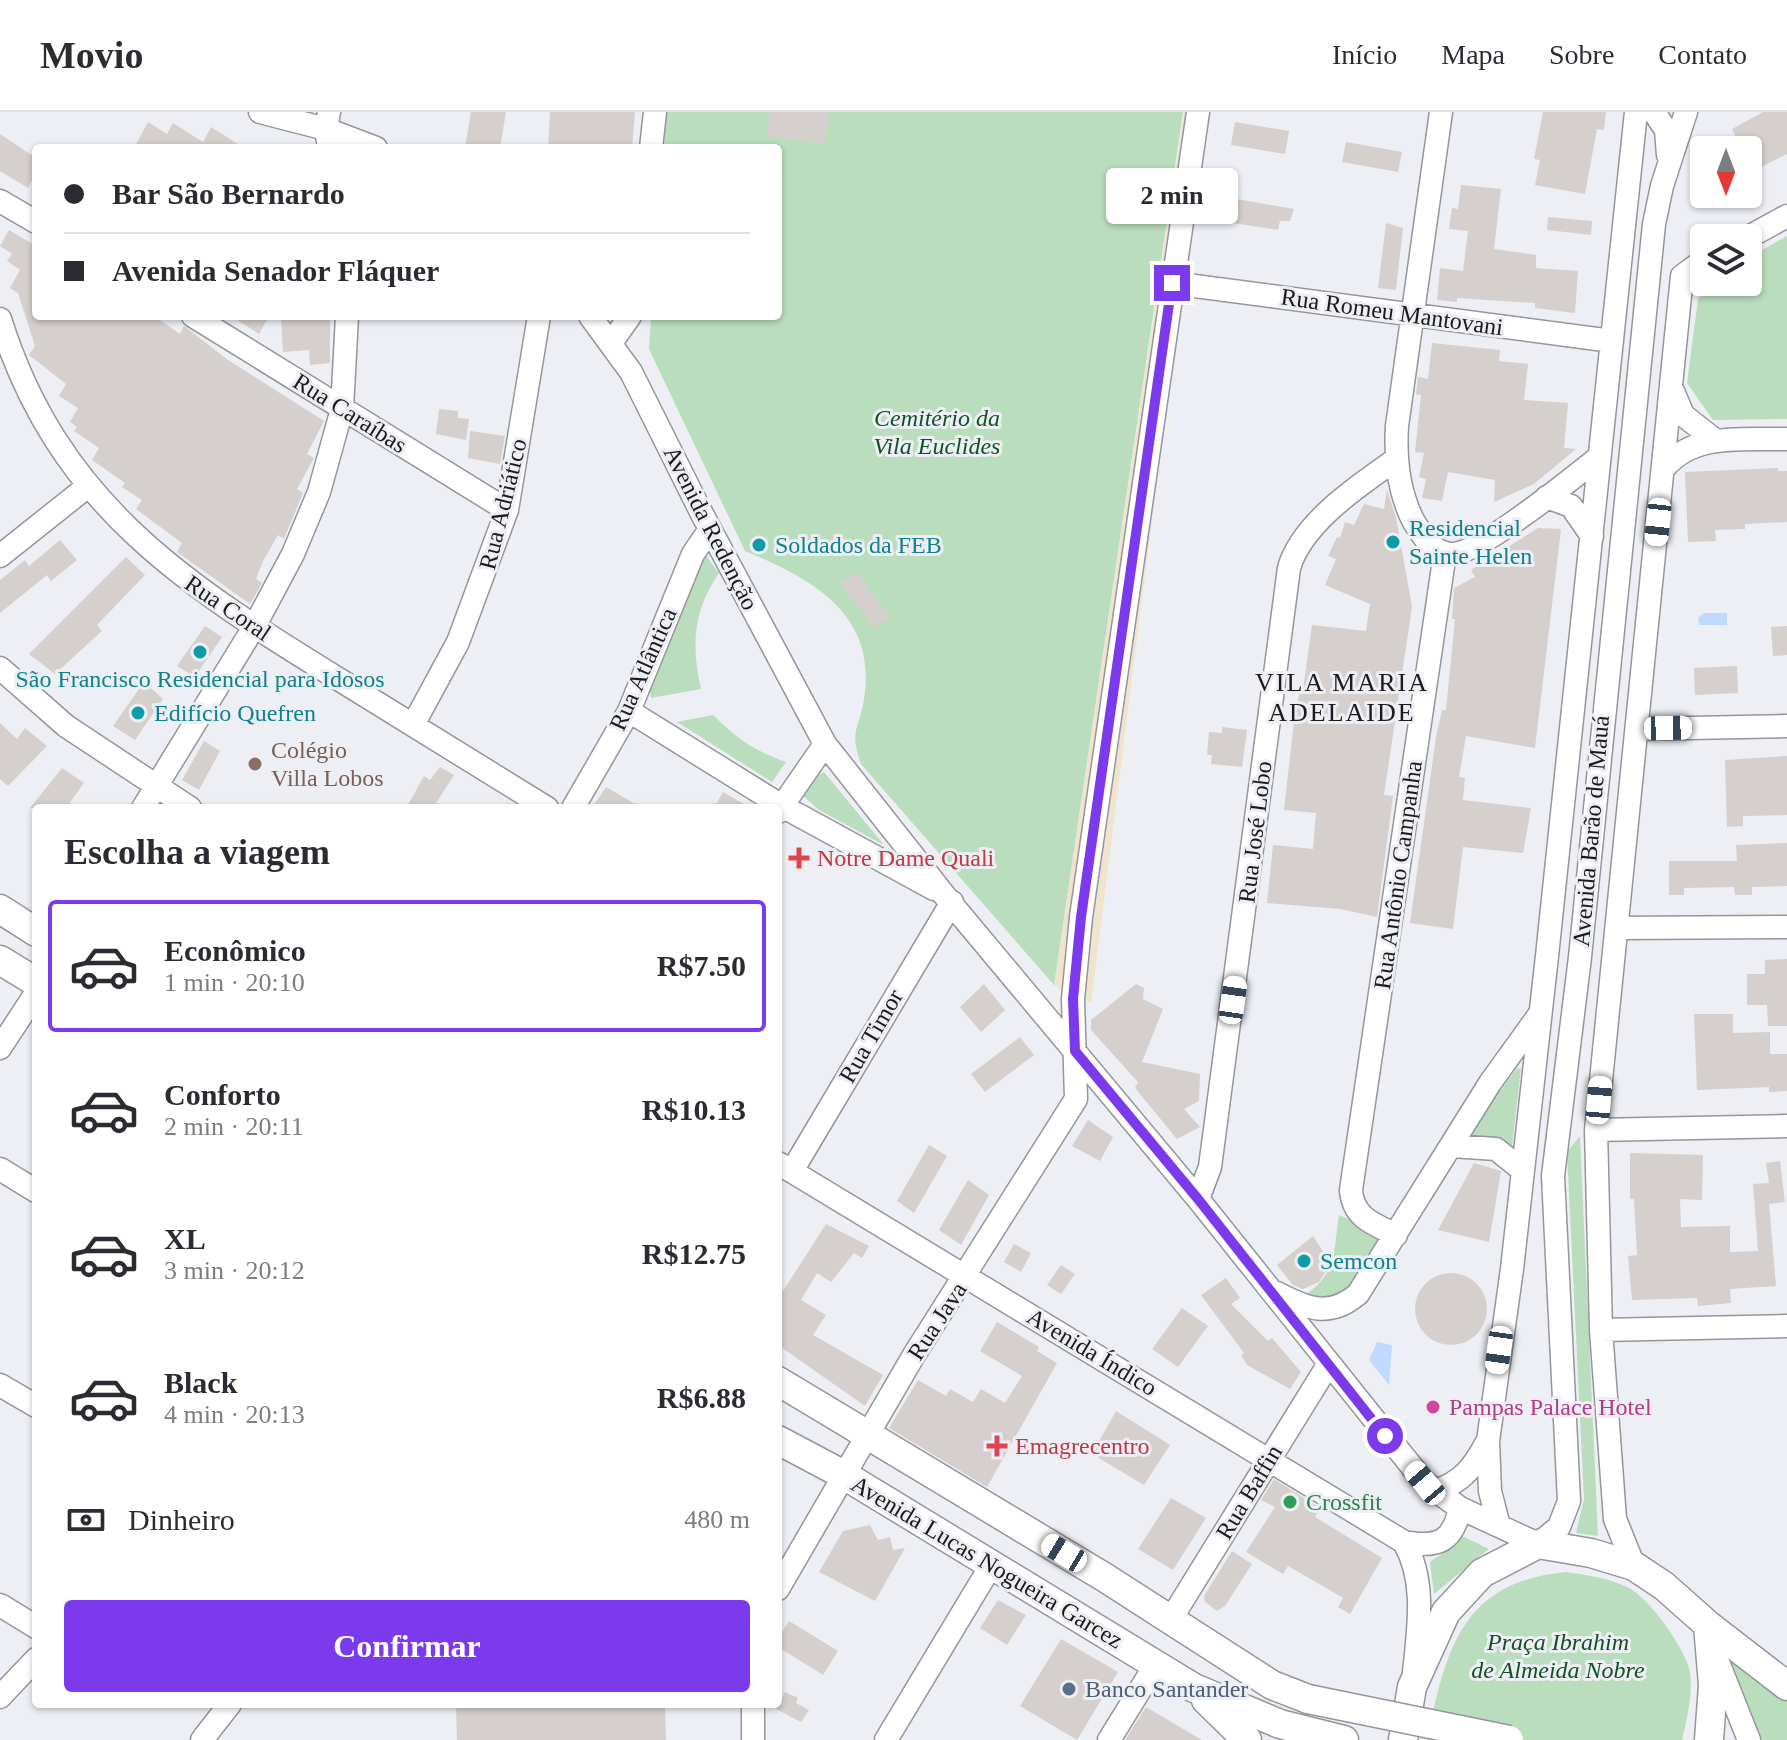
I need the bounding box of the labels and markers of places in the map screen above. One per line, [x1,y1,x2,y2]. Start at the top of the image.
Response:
place label: Residencial Sainte Helen [1409,515,1532,569]
place label: Soldados da FEB [775,532,942,558]
marker: Residencial Sainte Helen [1384,533,1402,551]
marker: Soldados da FEB [750,536,768,554]
marker: São Francisco Residencial para Idosos [191,643,209,661]
place label: São Francisco Residencial para Idosos [15,666,385,692]
place label: Edifício Quefren [154,700,316,726]
marker: Edifício Quefren [129,704,147,722]
place label: Colégio Villa Lobos [271,737,384,791]
marker: Colégio Villa Lobos [246,755,264,773]
place label: Notre Dame Quali [817,845,995,871]
marker: Notre Dame Quali [788,847,810,869]
place label: Semcon [1320,1248,1397,1274]
marker: Semcon [1295,1252,1313,1270]
place label: Pampas Palace Hotel [1449,1394,1652,1420]
marker: Pampas Palace Hotel [1424,1398,1442,1416]
place label: Emagrecentro [1015,1433,1150,1459]
marker: Emagrecentro [986,1435,1008,1457]
place label: Crossfit [1306,1489,1382,1515]
marker: Crossfit [1281,1493,1299,1511]
place label: Banco Santander [1085,1676,1248,1702]
marker: Banco Santander [1060,1680,1078,1698]

